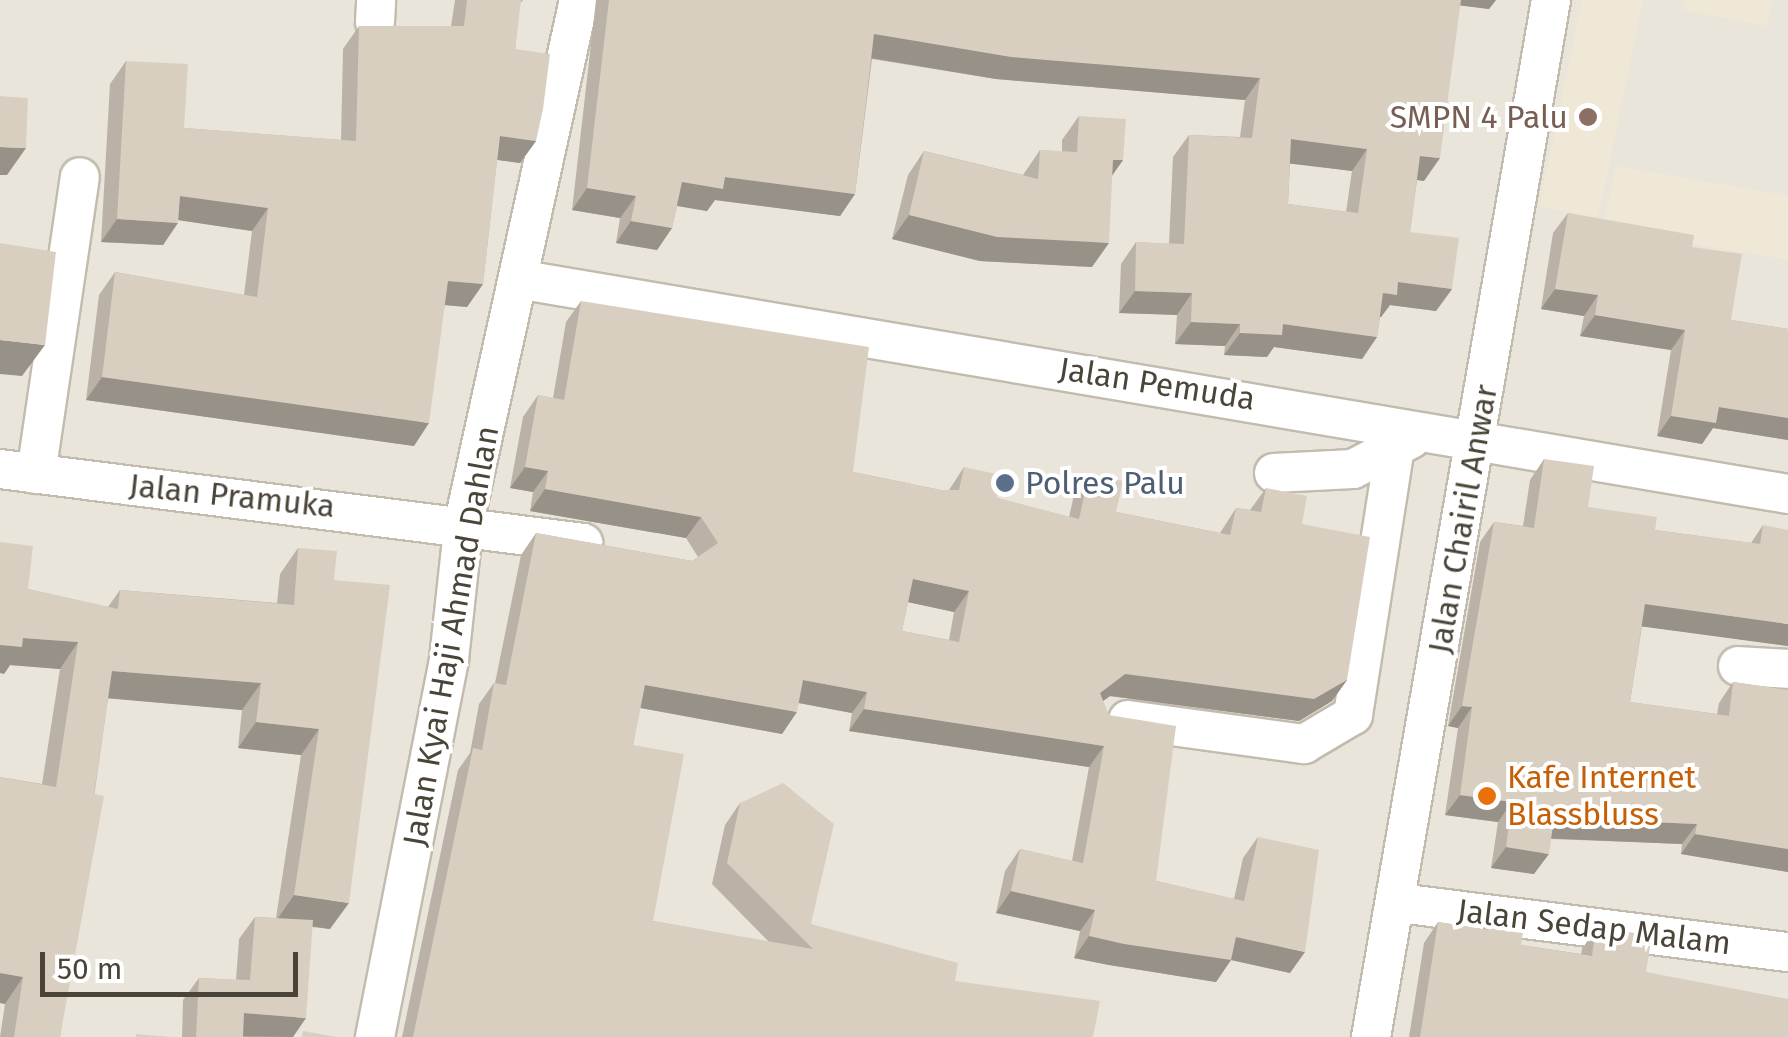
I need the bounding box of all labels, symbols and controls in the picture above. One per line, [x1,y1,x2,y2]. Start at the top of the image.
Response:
place label: SMPN 4 Palu [1390,98,1568,136]
marker: SMPN 4 Palu [1577,106,1599,128]
street label: Jalan Pemuda [1056,350,1258,418]
street label: Jalan Chairil Anwar [1420,382,1506,656]
street label: Jalan Kyai Haji Ahmad Dahlan [395,423,507,849]
place label: Polres Palu [1025,464,1185,502]
street label: Jalan Pramuka [127,466,337,526]
marker: Polres Palu [994,472,1016,494]
place label: Kafe Internet Blassbluss [1507,759,1696,834]
marker: Kafe Internet Blassbluss [1476,785,1498,807]
street label: Jalan Sedap Malam [1455,891,1733,963]
scale bar [45,932,302,994]
text: 50 m [57,951,122,987]

